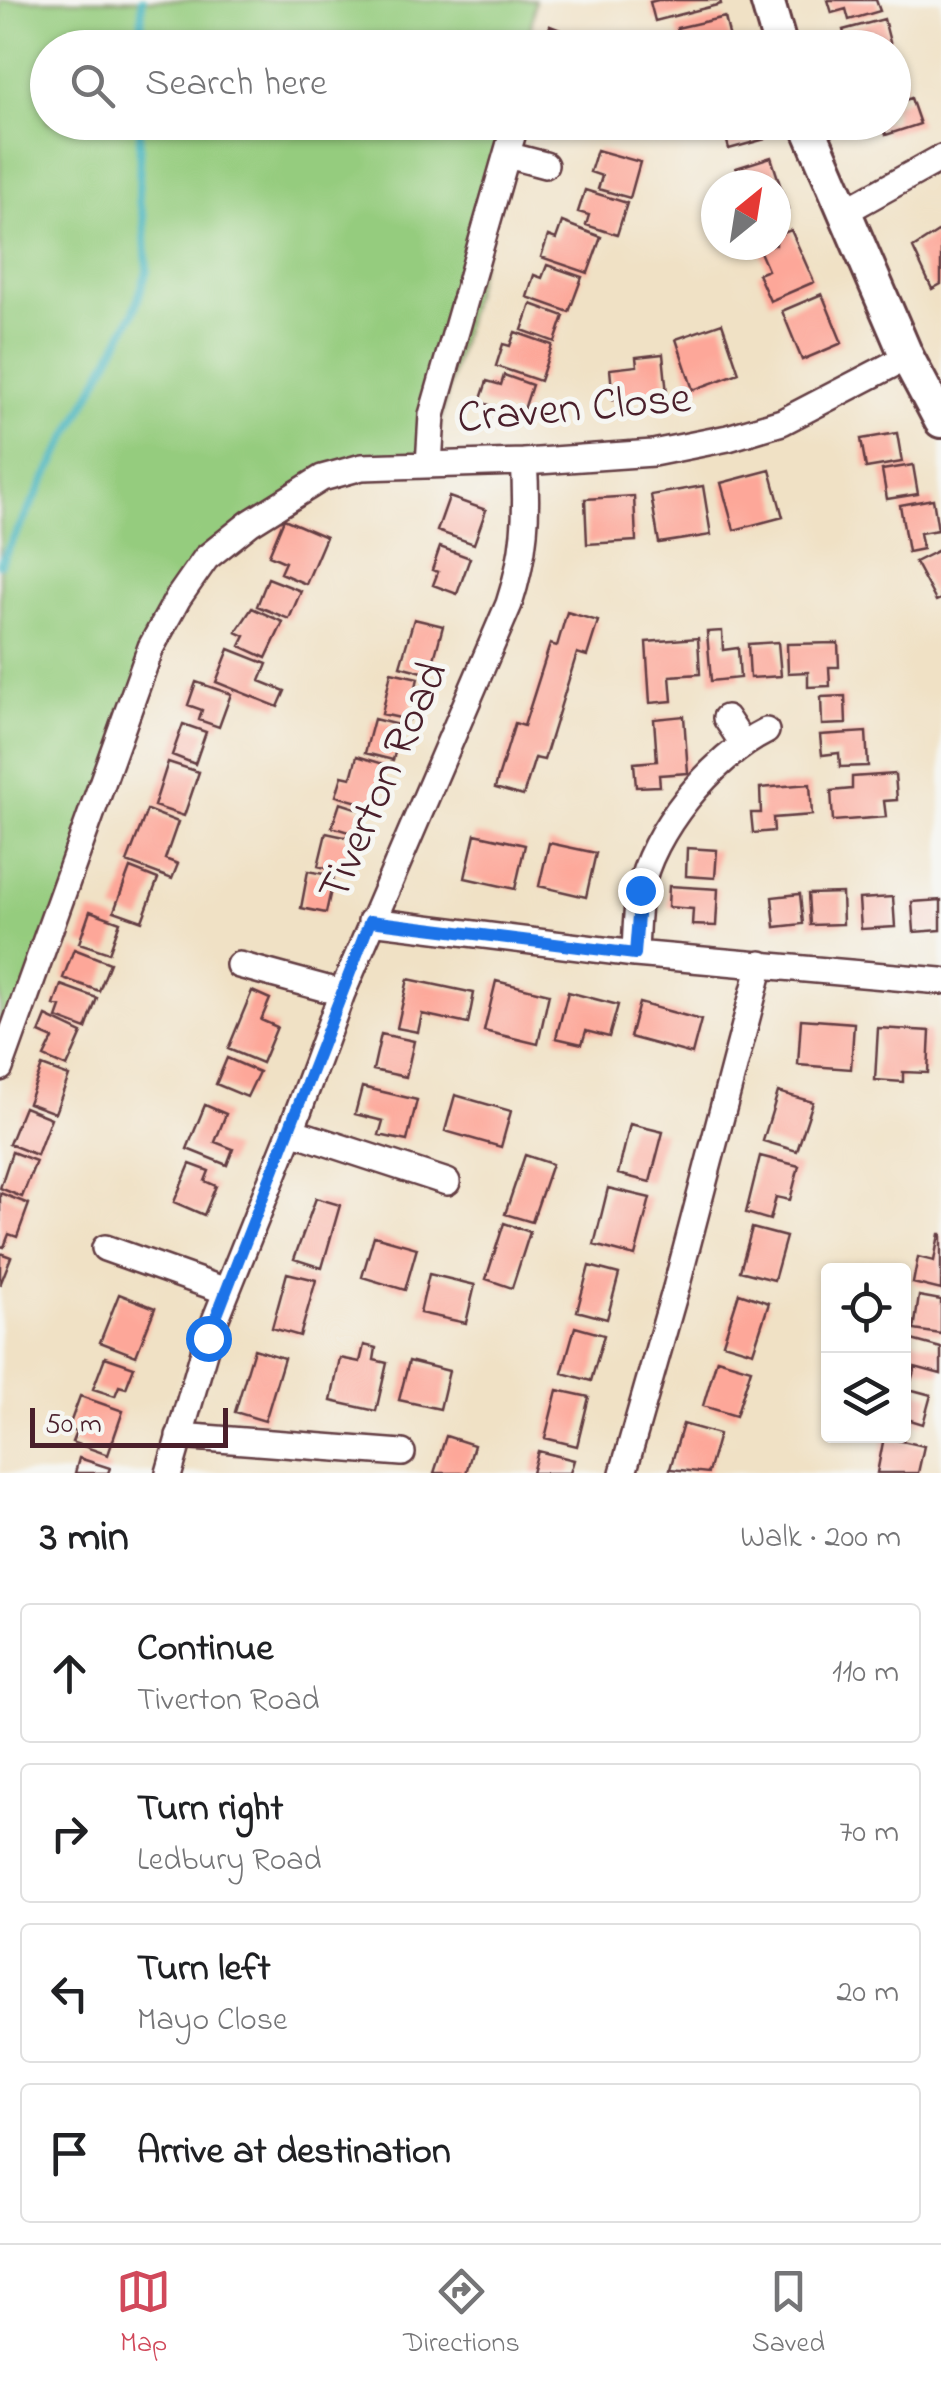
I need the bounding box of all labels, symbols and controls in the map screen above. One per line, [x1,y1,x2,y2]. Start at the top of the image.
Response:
search box [30,30,911,140]
text: Search here [145,57,327,113]
icon: search [65,58,120,113]
north arrow [701,170,791,260]
street label: Craven Close [455,367,694,453]
street label: Tiverton Road [303,651,467,913]
route end [618,868,664,914]
map controls [821,1263,911,1443]
button: locate [821,1263,911,1353]
route start [186,1316,232,1362]
button: layers [821,1353,911,1443]
scale bar [30,1403,228,1448]
text: 50 m [45,1405,102,1446]
text: 3 min [40,1508,129,1569]
text: Walk · 200 m [740,1515,901,1562]
text: Continue [137,1622,273,1678]
icon: ahead [42,1646,97,1701]
text: 110 m [832,1650,899,1697]
text: Tiverton Road [137,1678,319,1725]
text: Turn right [137,1782,283,1838]
icon: right [42,1806,97,1861]
text: 70 m [839,1810,899,1857]
text: Ledbury Road [137,1838,322,1885]
text: Turn left [137,1942,270,1998]
icon: left [42,1966,97,2021]
text: 20 m [836,1970,899,2017]
text: Mayo Close [137,1998,287,2045]
text: Arrive at destination [137,2125,451,2181]
icon: arrive [42,2126,97,2181]
tab: Map [116,2264,171,2365]
tab: Directions [403,2264,520,2365]
tab: Saved [752,2264,825,2365]

